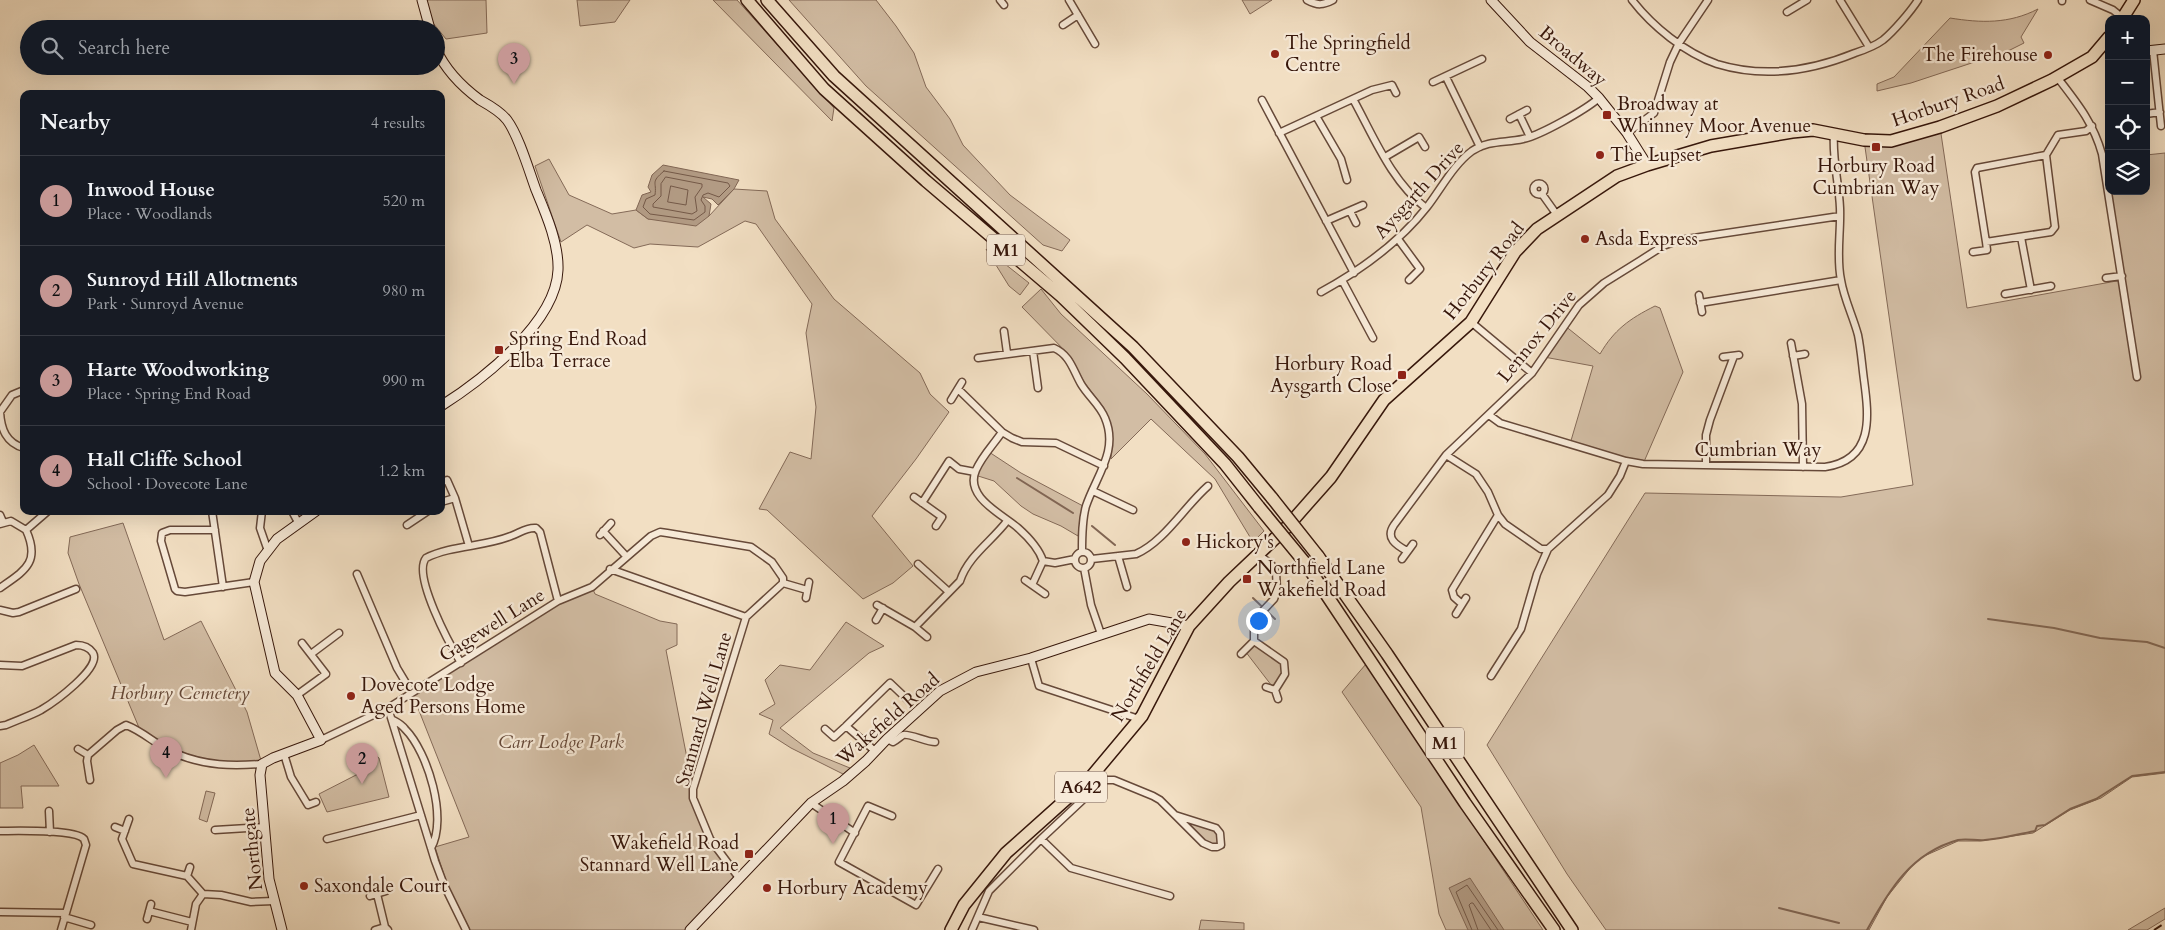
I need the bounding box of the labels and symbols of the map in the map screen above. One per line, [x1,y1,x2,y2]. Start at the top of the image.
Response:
street label: Broadway [1533,20,1613,92]
place label: The Springfield Centre [1285,30,1411,78]
place label: The Firehouse [1922,42,2038,68]
pin: 3 [498,43,530,84]
marker: The Springfield Centre [1269,48,1281,60]
marker: The Firehouse [2042,49,2054,61]
street label: Horbury Road [1888,71,2008,133]
place label: Broadway at Whinney Moor Avenue [1616,91,1811,139]
marker: Broadway at Whinney Moor Avenue [1601,109,1613,121]
street label: Aysgarth Drive [1368,136,1470,244]
marker: Horbury Road Cumbrian Way [1870,141,1882,153]
place label: The Lupset [1610,142,1701,168]
marker: The Lupset [1594,149,1606,161]
place label: Horbury Road Cumbrian Way [1813,153,1939,201]
street label: Horbury Road [1438,217,1530,325]
place label: Asda Express [1595,226,1698,252]
marker: Asda Express [1579,233,1591,245]
road number: M1 [987,234,1025,266]
street label: Lennox Drive [1492,284,1582,388]
place label: Spring End Road Elba Terrace [509,326,647,374]
marker: Spring End Road Elba Terrace [493,344,505,356]
place label: Horbury Road Aysgarth Close [1270,351,1392,399]
marker: Horbury Road Aysgarth Close [1396,369,1408,381]
street label: Cumbrian Way [1695,437,1821,463]
place label: Hickory's [1196,529,1274,555]
marker: Hickory's [1180,536,1192,548]
place label: Northfield Lane Wakefield Road [1256,555,1386,603]
marker: Northfield Lane Wakefield Road [1241,573,1253,585]
street label: Gagewell Lane [434,582,550,668]
street label: Northfield Lane [1105,603,1193,727]
your location [1246,608,1272,634]
street label: Stannard Well Lane [670,629,738,789]
street label: Wakefield Road [830,667,945,772]
place label: Dovecote Lodge Aged Persons Home [361,672,526,720]
park label: Horbury Cemetery [110,680,250,706]
marker: Dovecote Lodge Aged Persons Home [345,690,357,702]
road number: M1 [1426,728,1464,758]
park label: Carr Lodge Park [498,729,624,755]
pin: 4 [150,737,182,778]
pin: 2 [346,743,378,784]
road number: A642 [1055,772,1107,802]
pin: 1 [817,803,849,844]
street label: Northgate [235,806,269,892]
place label: Wakefield Road Stannard Well Lane [580,830,739,878]
marker: Wakefield Road Stannard Well Lane [743,848,755,860]
place label: Saxondale Court [314,873,447,899]
place label: Horbury Academy [777,875,928,901]
marker: Saxondale Court [298,880,310,892]
marker: Horbury Academy [761,882,773,894]

